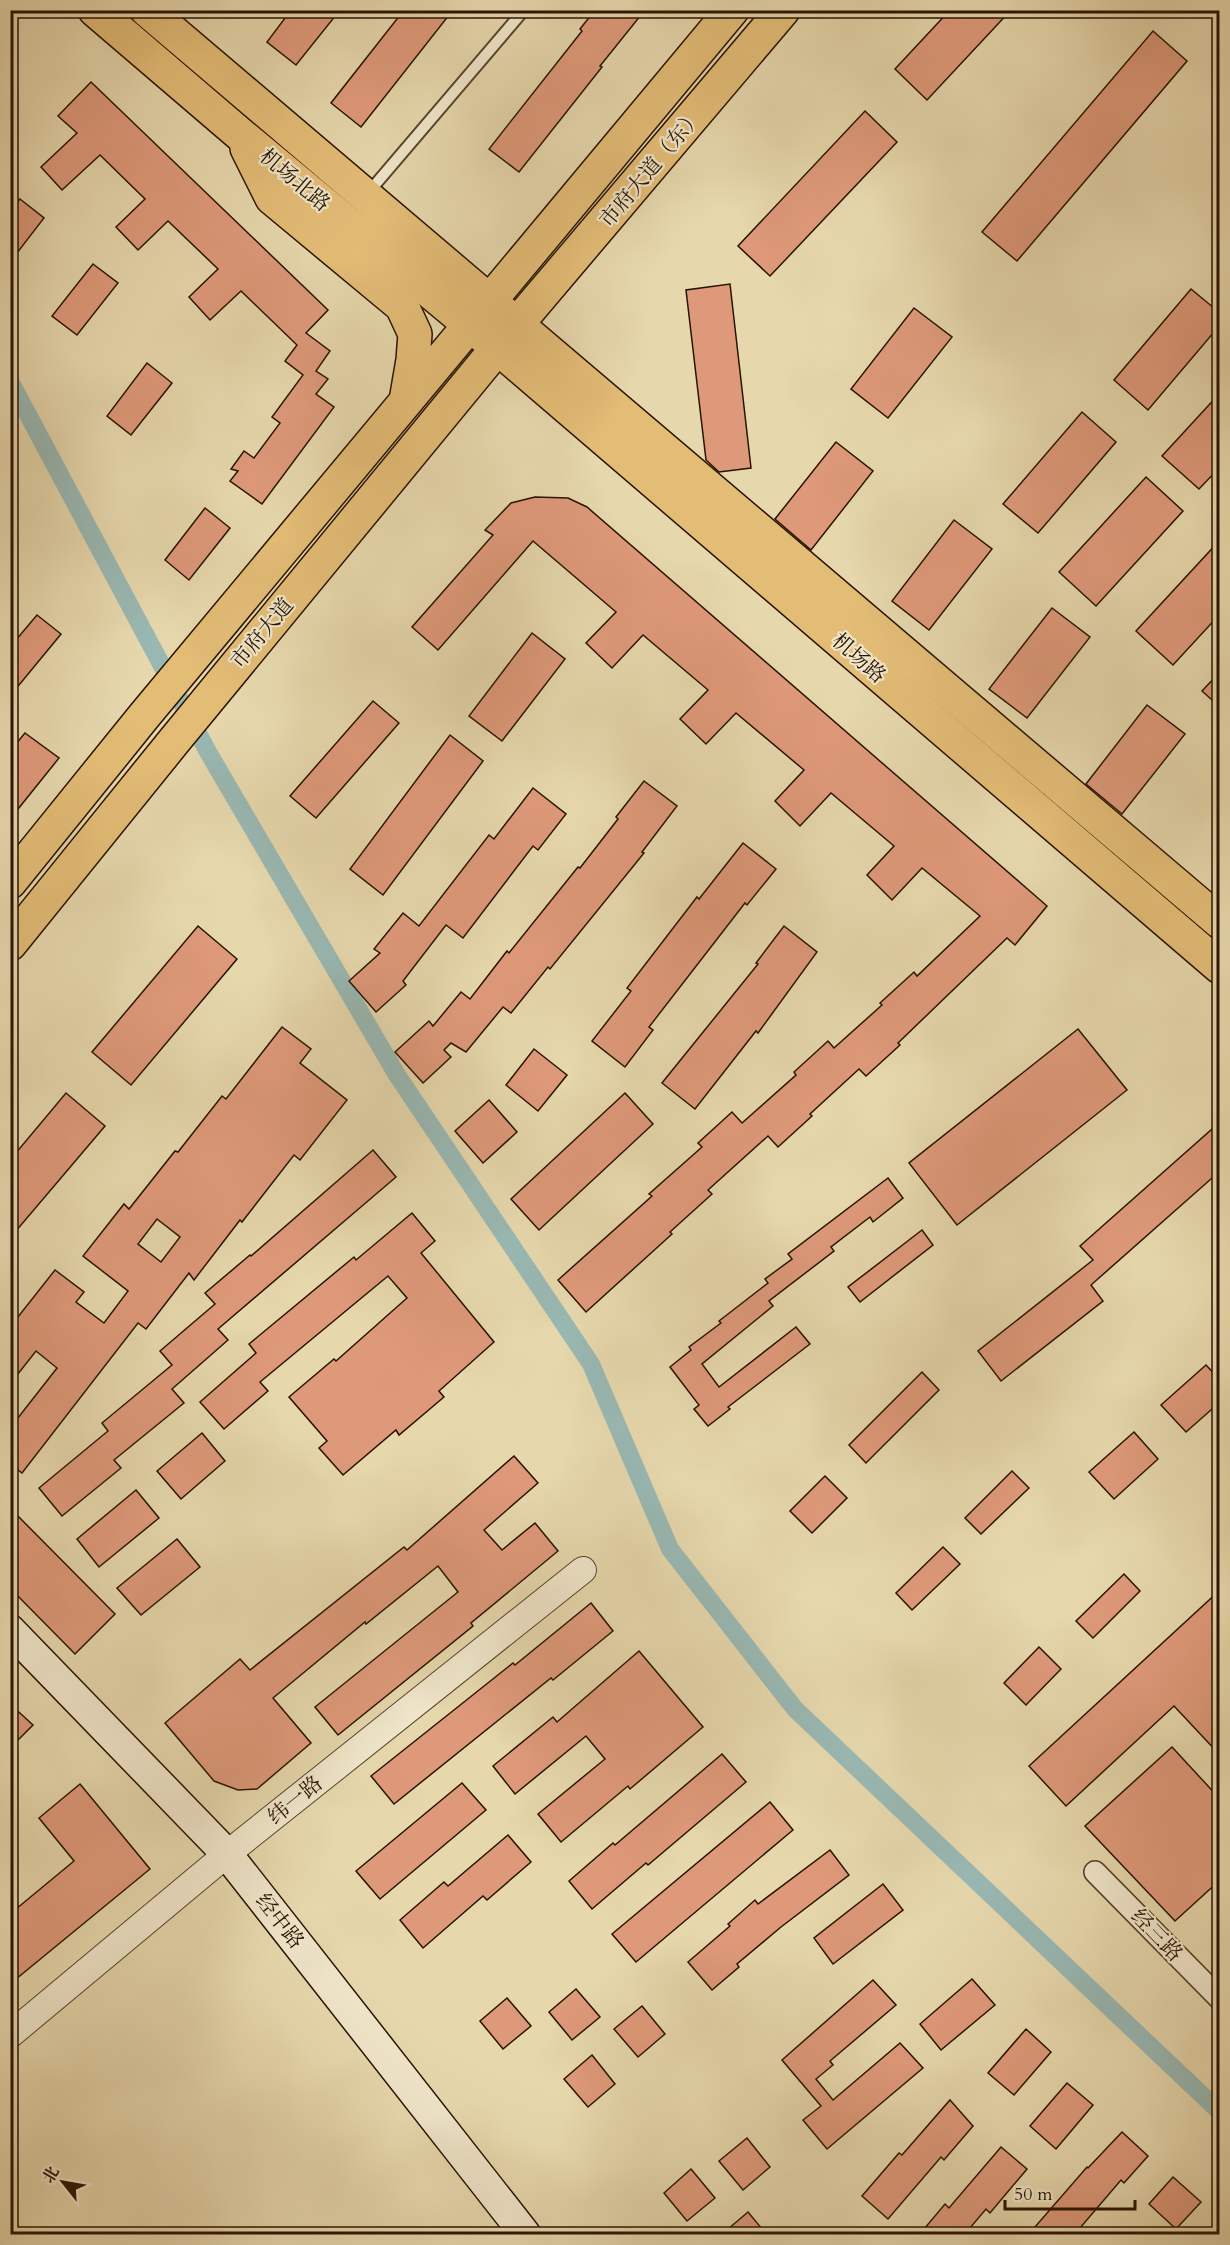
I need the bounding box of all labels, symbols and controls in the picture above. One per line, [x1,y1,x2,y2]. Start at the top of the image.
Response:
street label: 市府大道（东） [593,103,710,234]
street label: 机场北路 [253,142,336,218]
street label: 市府大道 [224,592,300,675]
street label: 机场路 [825,627,892,690]
street label: 纬一路 [262,1769,329,1831]
street label: 经中路 [249,1888,310,1955]
street label: 经三路 [1124,1903,1189,1968]
north arrow [33,2152,93,2212]
text: 北 [37,2162,65,2187]
scale bar [1005,2173,1136,2211]
text: 50 m [1014,2182,1053,2207]

